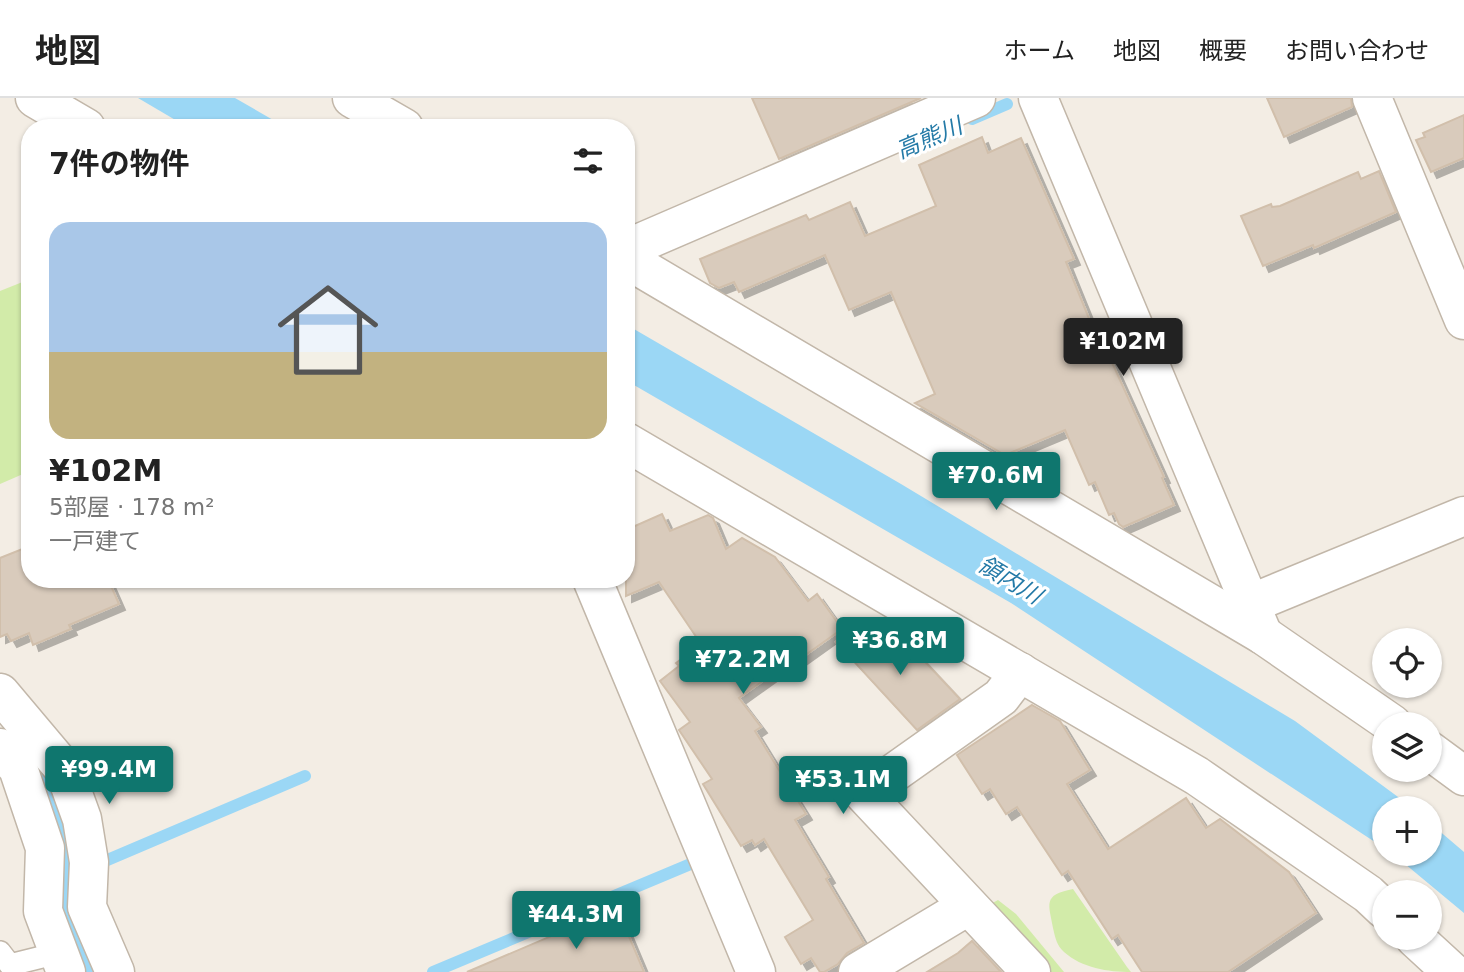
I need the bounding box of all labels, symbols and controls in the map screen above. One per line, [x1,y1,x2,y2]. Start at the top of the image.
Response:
text: 地図 [35,31,101,70]
text: ホーム [1004,37,1075,65]
text: 地図 [1113,37,1161,65]
text: 概要 [1199,37,1247,65]
text: お問い合わせ [1285,37,1429,65]
water label: 高熊川 [892,111,969,163]
icon: filters [569,142,607,180]
text: 7件の物件 [49,146,190,181]
icon: home [265,267,391,393]
pin: ¥102M [1074,318,1172,378]
text: ¥102M [1080,328,1166,354]
pin: ¥70.6M [939,452,1053,512]
text: ¥102M [49,453,162,488]
text: ¥70.6M [948,462,1044,488]
text: 5部屋 · 178 m² [49,494,214,520]
text: 一戸建て [49,528,141,554]
water label: 領内川 [974,551,1049,610]
pin: ¥36.8M [843,618,957,677]
text: ¥36.8M [852,627,948,653]
map controls [1372,628,1442,950]
button: locate [1372,628,1442,698]
pin: ¥72.2M [686,636,800,696]
text: ¥72.2M [695,646,791,672]
button: layers [1372,712,1442,782]
pin: ¥99.4M [52,746,166,806]
text: ¥99.4M [61,756,157,782]
pin: ¥53.1M [786,756,900,816]
text: ¥53.1M [795,766,891,792]
button: + [1372,796,1442,866]
button: − [1372,880,1442,950]
pin: ¥44.3M [519,892,633,951]
text: ¥44.3M [528,901,624,927]

